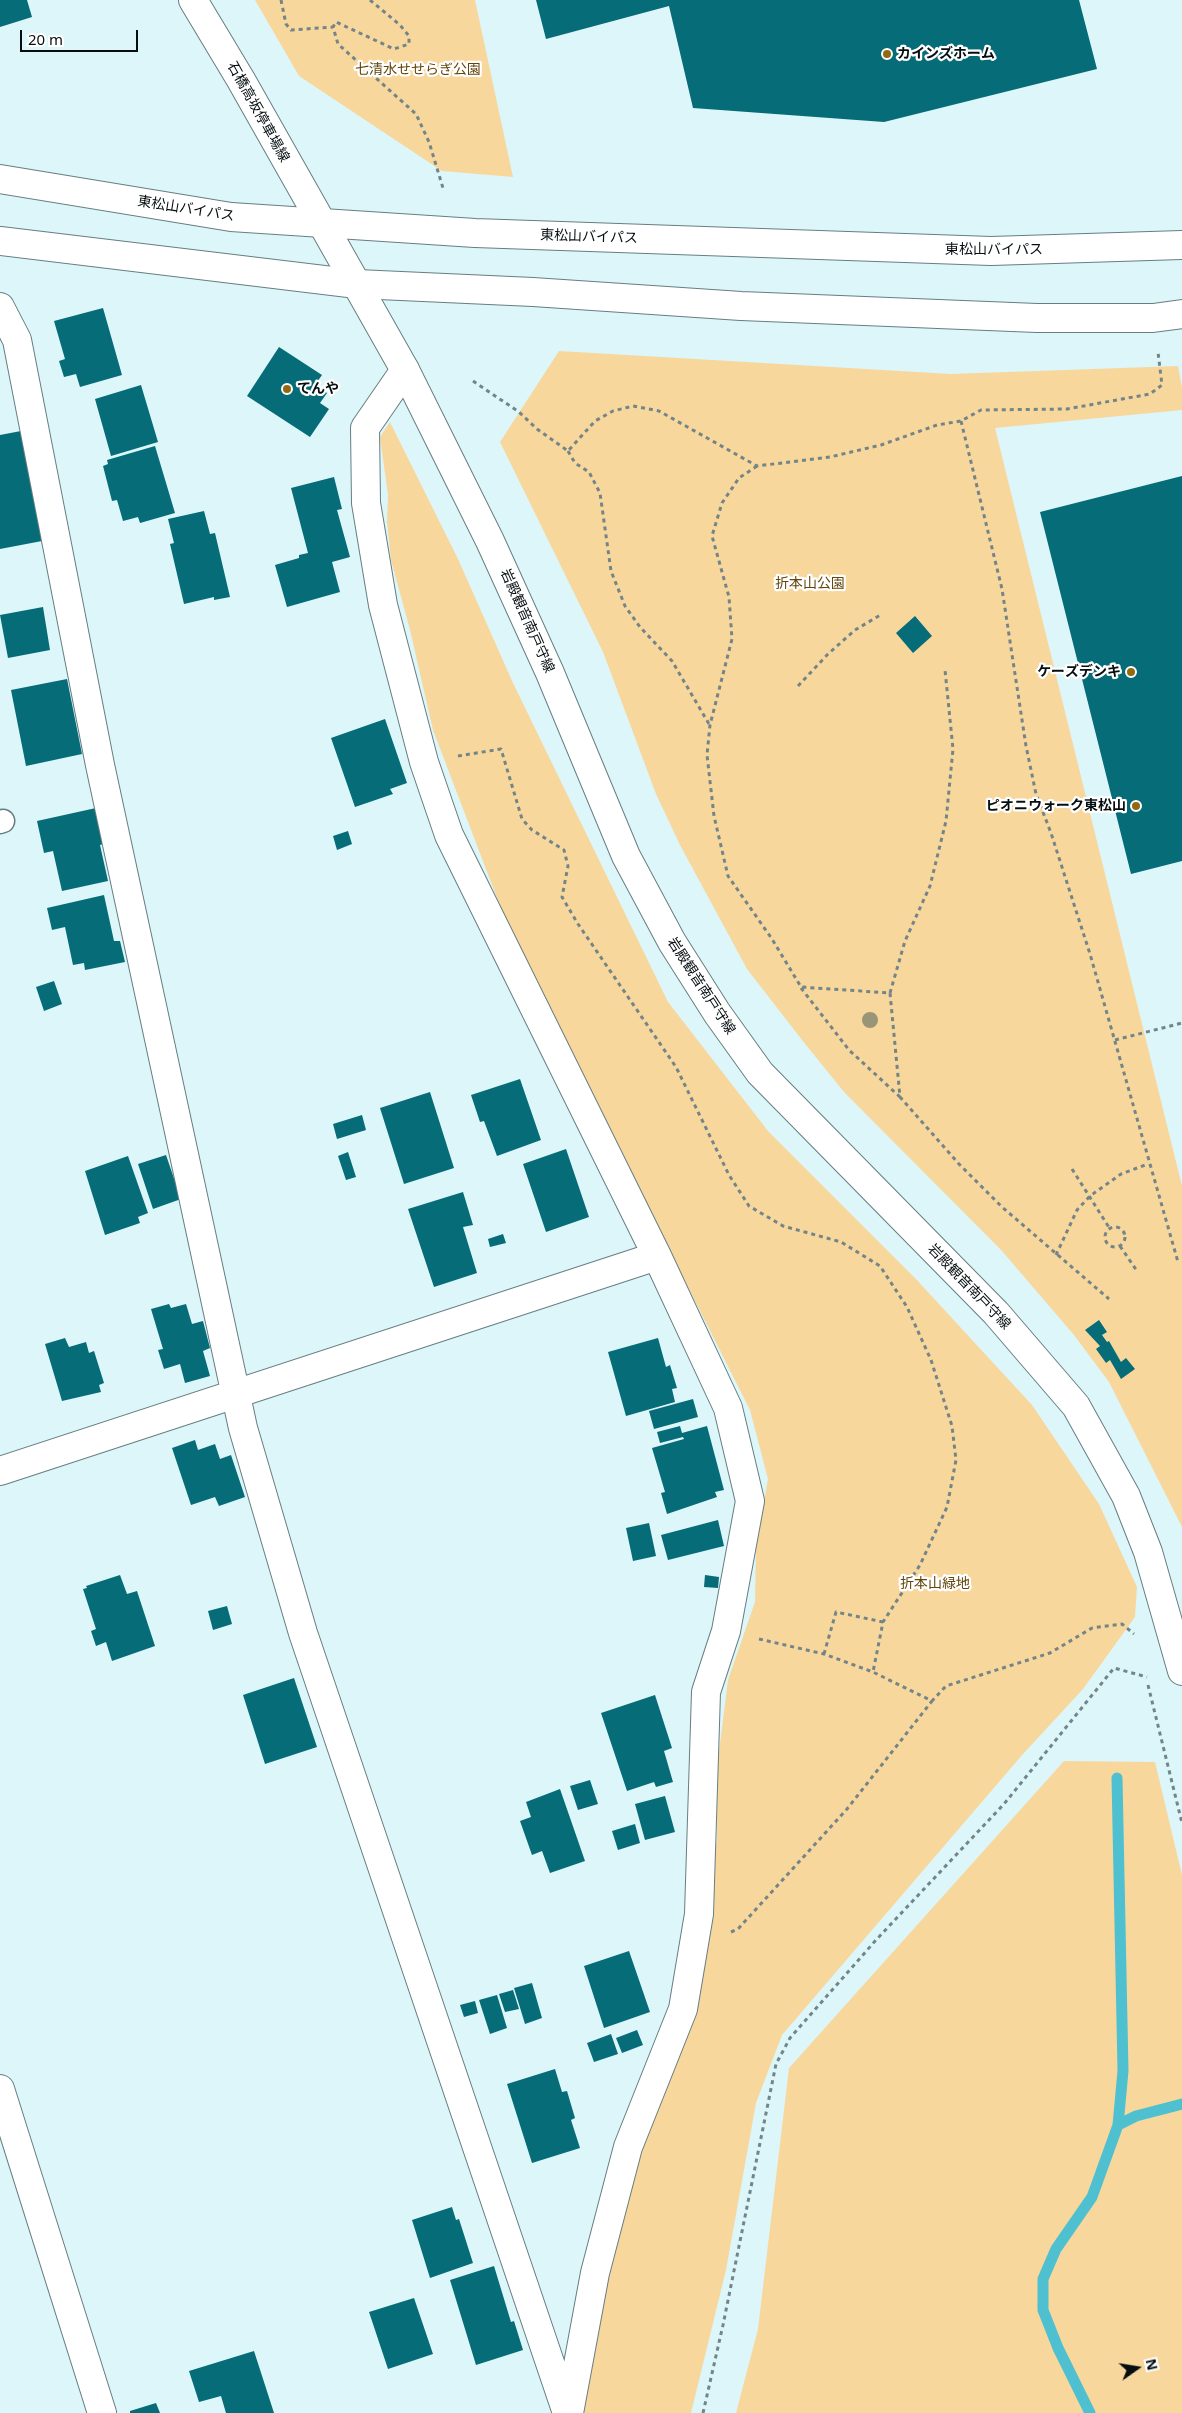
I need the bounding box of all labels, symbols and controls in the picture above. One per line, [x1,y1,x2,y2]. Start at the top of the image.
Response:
scale bar [22,20,140,52]
text: 20 m [28,29,63,49]
place label: カインズホーム [897,46,995,62]
marker: カインズホーム [881,48,893,60]
street label: 石橋高坂停車場線 [224,59,292,165]
park label: 七清水せせらぎ公園 [355,62,481,78]
street label: 東松山バイパス [136,193,236,225]
street label: 東松山バイパス [540,227,638,247]
street label: 東松山バイパス [945,242,1043,258]
place label: てんや [297,381,339,397]
marker: てんや [281,383,293,395]
street label: 岩殿観音南戸守線 [497,566,557,676]
park label: 折本山公園 [775,576,845,592]
place label: ケーズデンキ [1037,664,1121,680]
marker: ケーズデンキ [1125,666,1137,678]
place label: ピオニウォーク東松山 [986,798,1126,814]
marker: ピオニウォーク東松山 [1130,800,1142,812]
street label: 岩殿観音南戸守線 [663,934,739,1038]
street label: 岩殿観音南戸守線 [924,1241,1014,1333]
park label: 折本山緑地 [900,1576,970,1592]
north arrow [1112,2343,1162,2393]
text: N [1142,2357,1163,2372]

